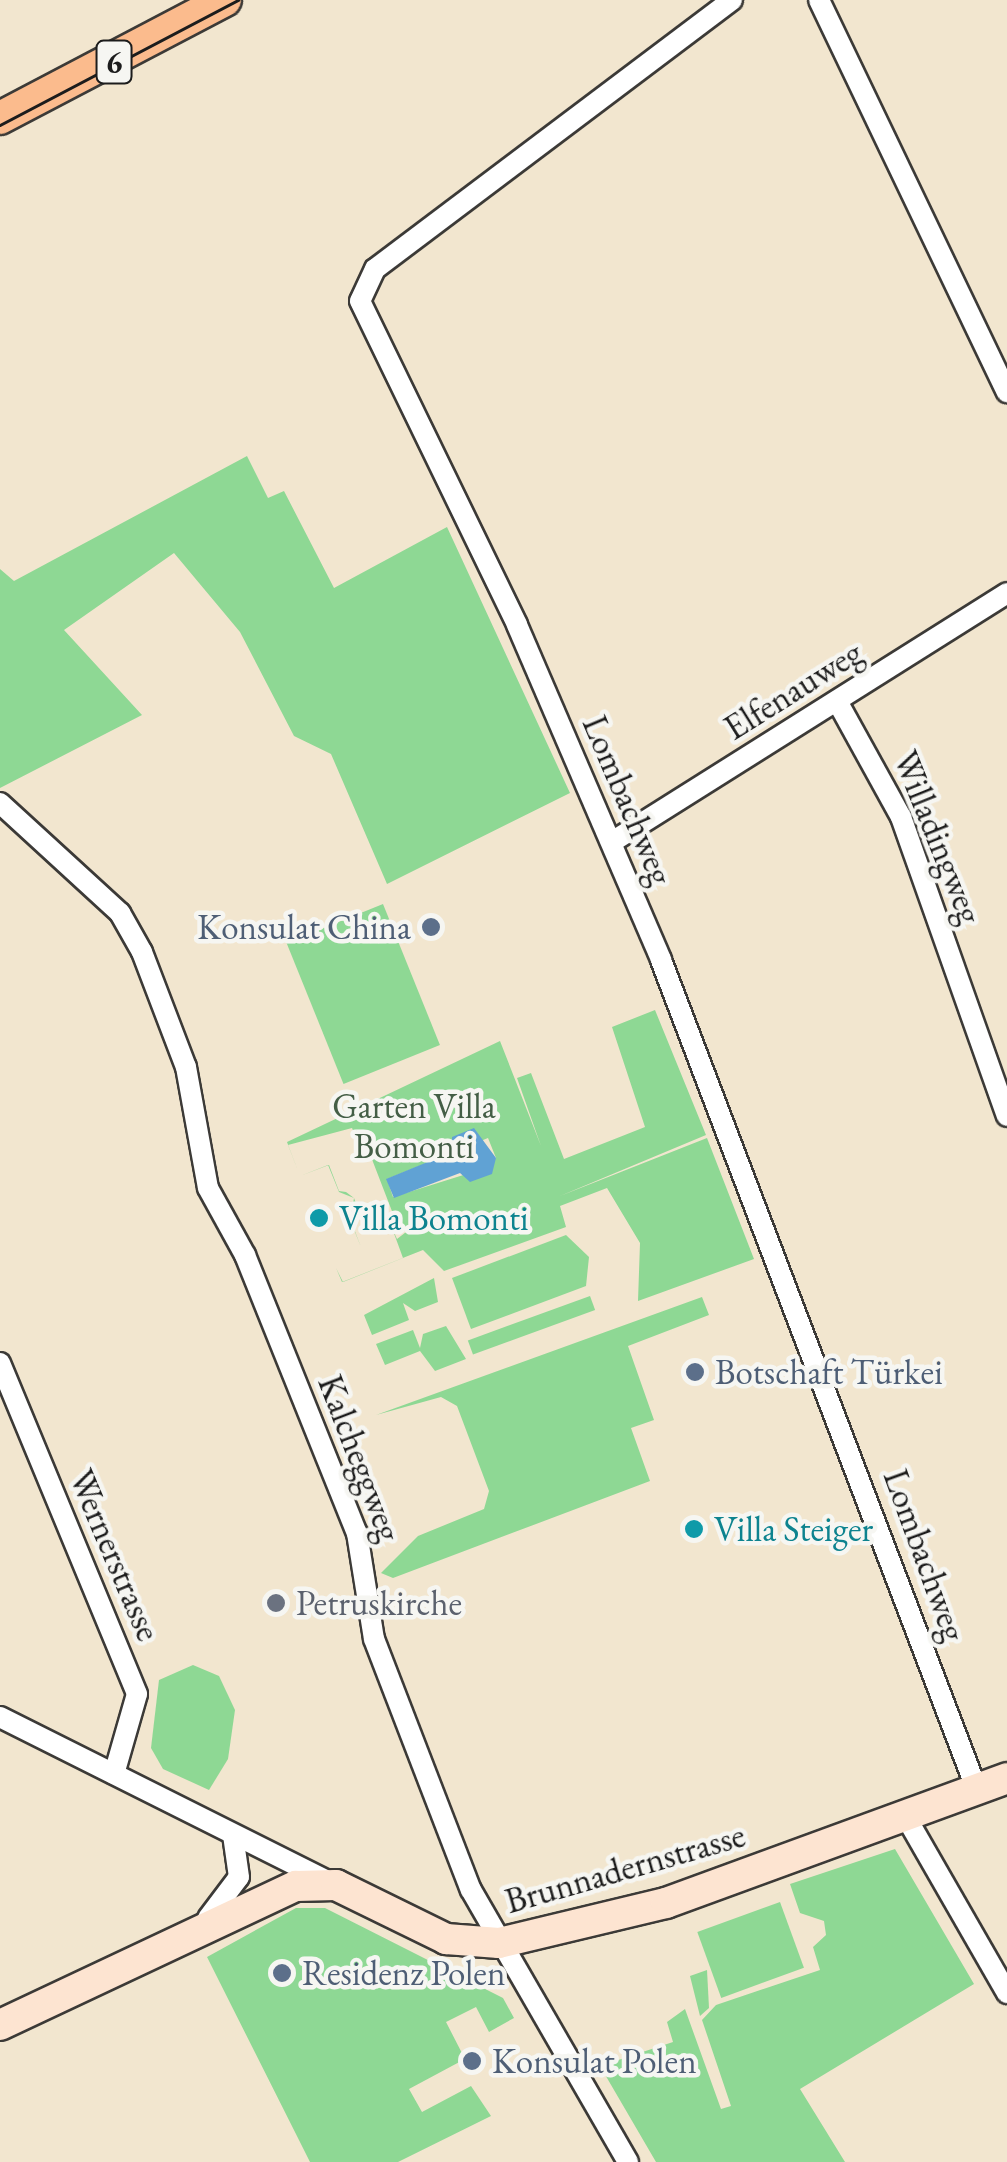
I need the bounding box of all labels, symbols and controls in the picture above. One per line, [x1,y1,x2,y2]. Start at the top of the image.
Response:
road number: 6 [94,35,134,89]
street label: Elfenauweg [716,631,870,749]
street label: Lombachweg [574,709,682,891]
street label: Willadingweg [884,744,992,930]
place label: Konsulat China [197,906,411,948]
marker: Konsulat China [420,916,442,938]
park label: Garten Villa Bomonti [332,1085,496,1167]
place label: Villa Bomonti [339,1197,529,1239]
marker: Villa Bomonti [308,1207,330,1229]
place label: Botschaft Türkei [715,1351,943,1393]
marker: Botschaft Türkei [684,1361,706,1383]
street label: Kalcheggweg [309,1369,411,1547]
street label: Wernerstrasse [60,1463,170,1647]
street label: Lombachweg [875,1463,975,1647]
place label: Villa Steiger [714,1508,873,1550]
marker: Villa Steiger [683,1518,705,1540]
place label: Petruskirche [296,1582,462,1624]
marker: Petruskirche [265,1592,287,1614]
street label: Brunnadernstrasse [500,1814,750,1922]
place label: Residenz Polen [302,1952,505,1994]
marker: Residenz Polen [271,1962,293,1984]
place label: Konsulat Polen [492,2040,697,2082]
marker: Konsulat Polen [461,2050,483,2072]

